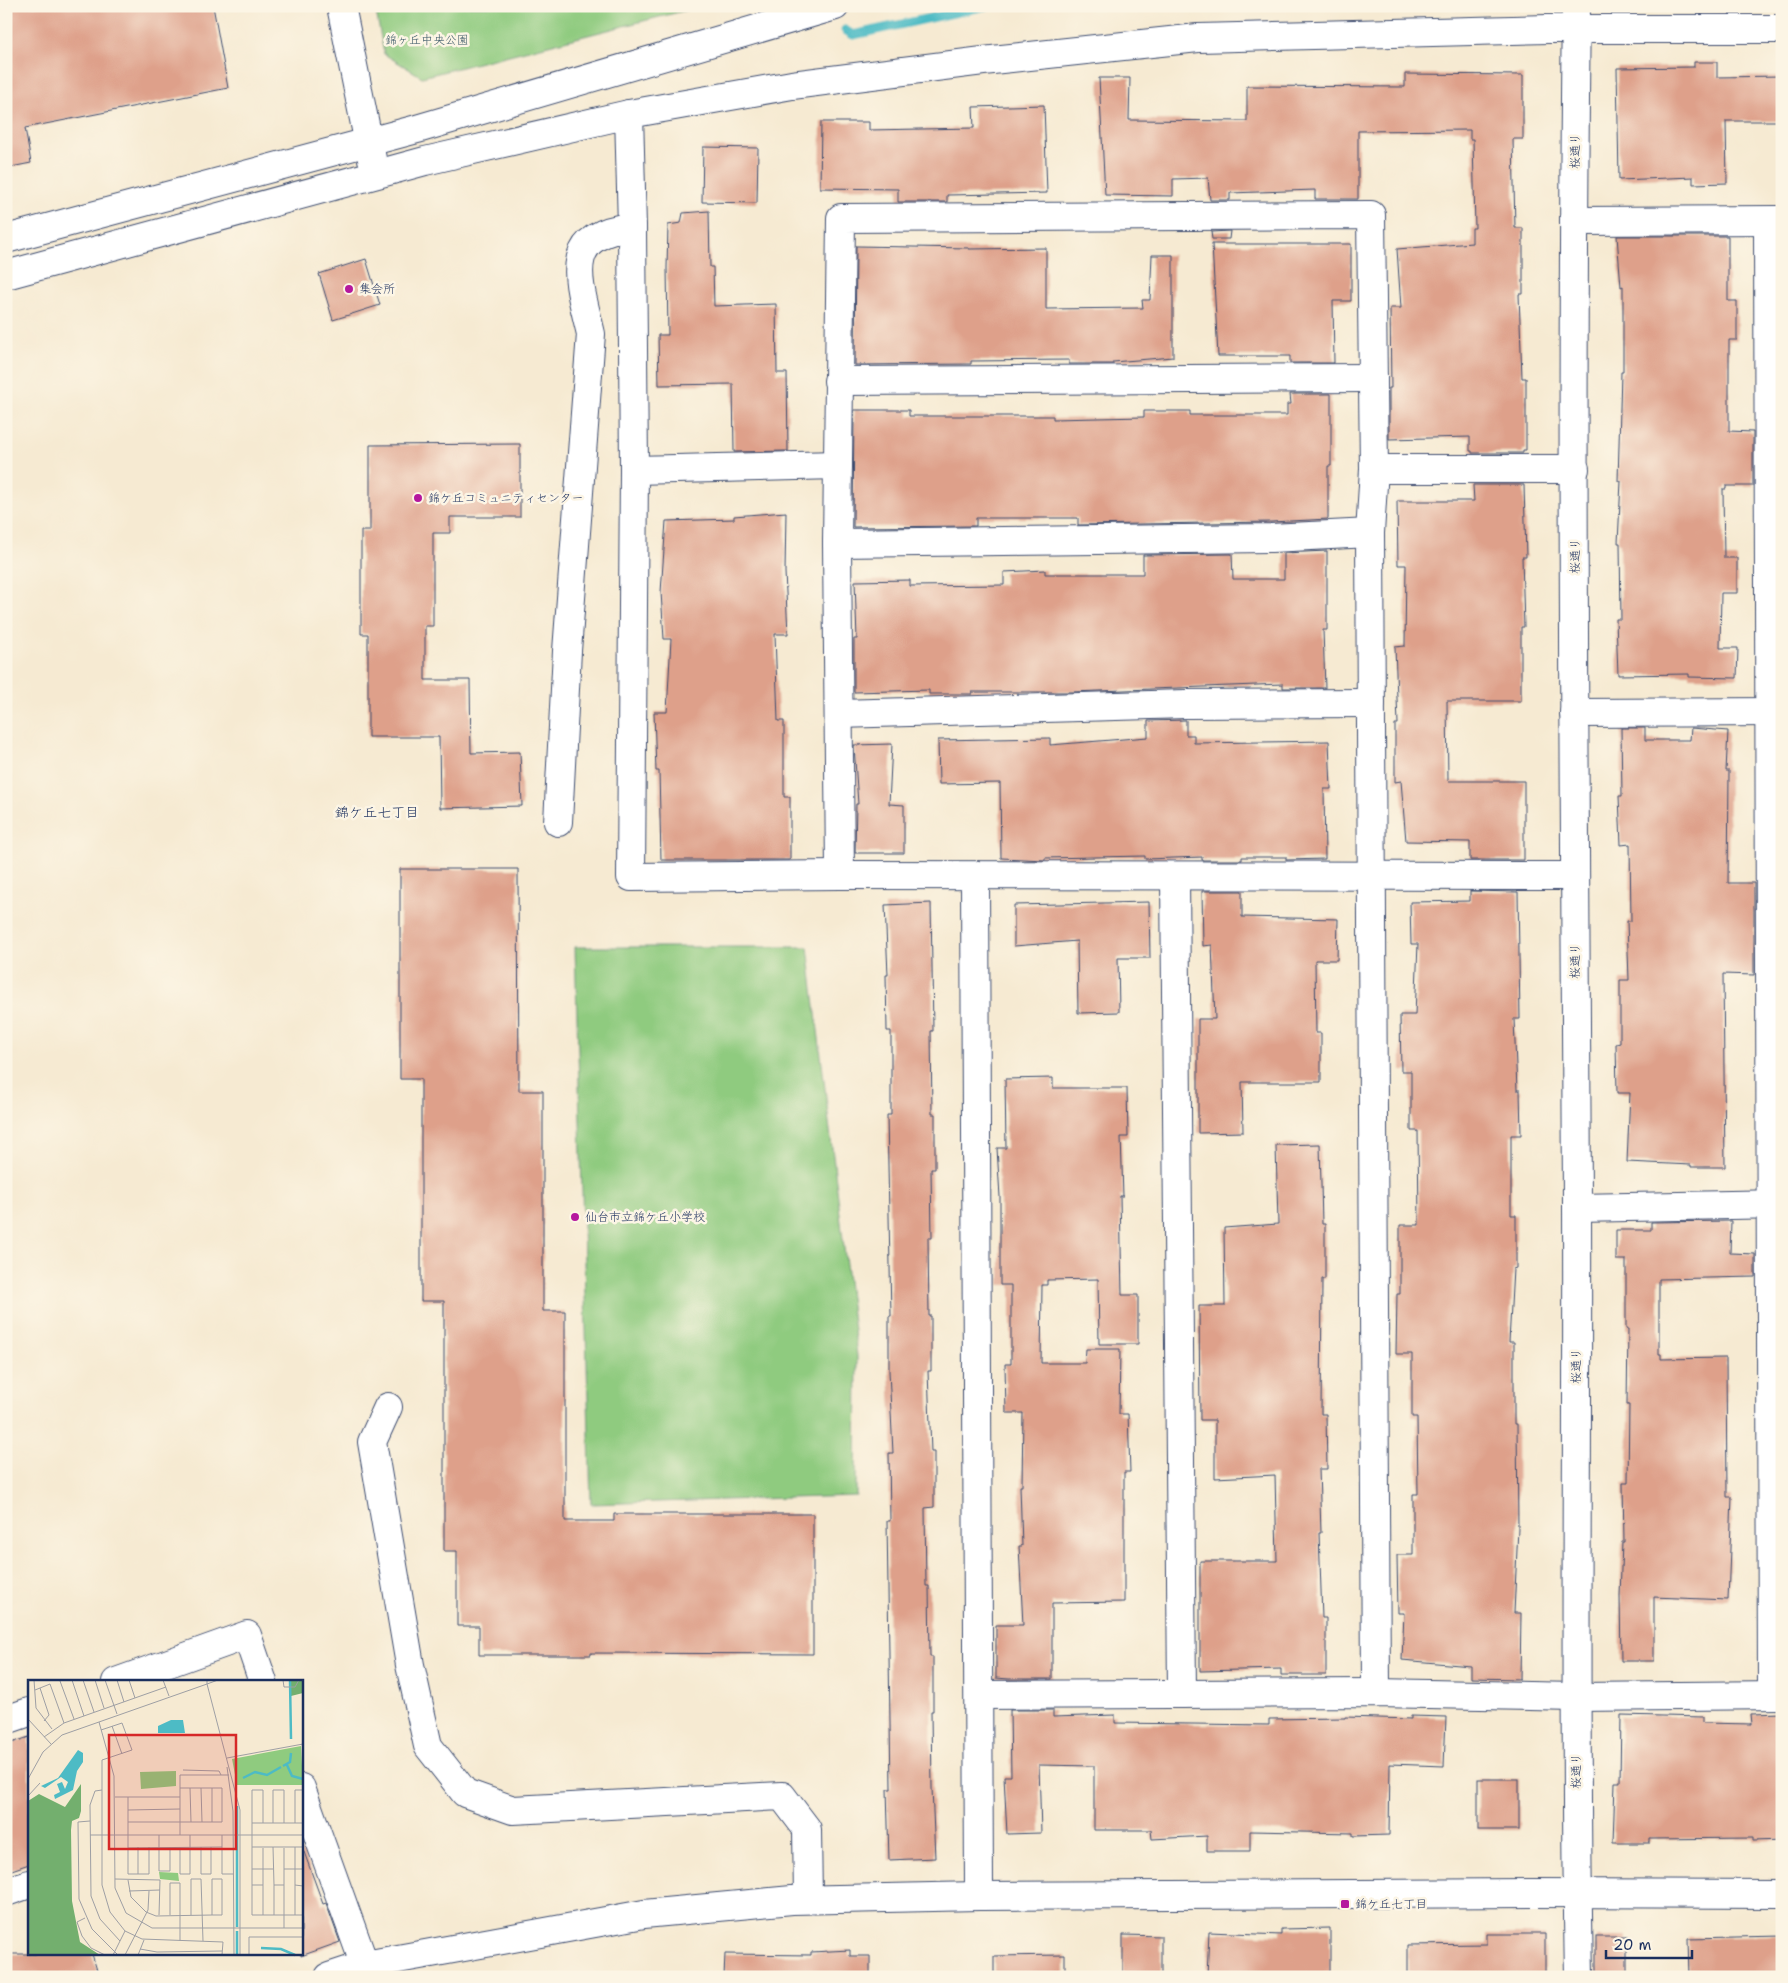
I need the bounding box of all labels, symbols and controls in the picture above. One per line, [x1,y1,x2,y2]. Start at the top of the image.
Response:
park label: 錦ヶ丘中央公園 [385,32,469,48]
street label: 桜通り [1567,133,1583,169]
place label: 集会所 [359,281,395,297]
marker: 集会所 [343,283,355,295]
place label: 錦ケ丘コミュニティセンター [428,490,584,506]
marker: 錦ケ丘コミュニティセンター [412,492,424,504]
street label: 桜通り [1567,538,1583,574]
district label: 錦ケ丘七丁目 [335,803,419,821]
street label: 桜通り [1567,943,1583,979]
place label: 仙台市立錦ケ丘小学校 [585,1209,705,1225]
marker: 仙台市立錦ケ丘小学校 [569,1211,581,1223]
street label: 桜通り [1568,1348,1584,1384]
inset map [28,1680,302,1956]
street label: 桜通り [1568,1753,1584,1789]
place label: 錦ケ丘七丁目 [1355,1896,1427,1912]
marker: 錦ケ丘七丁目 [1339,1898,1351,1910]
scale bar [1606,1928,1692,1960]
text: 20 m [1613,1935,1652,1955]

